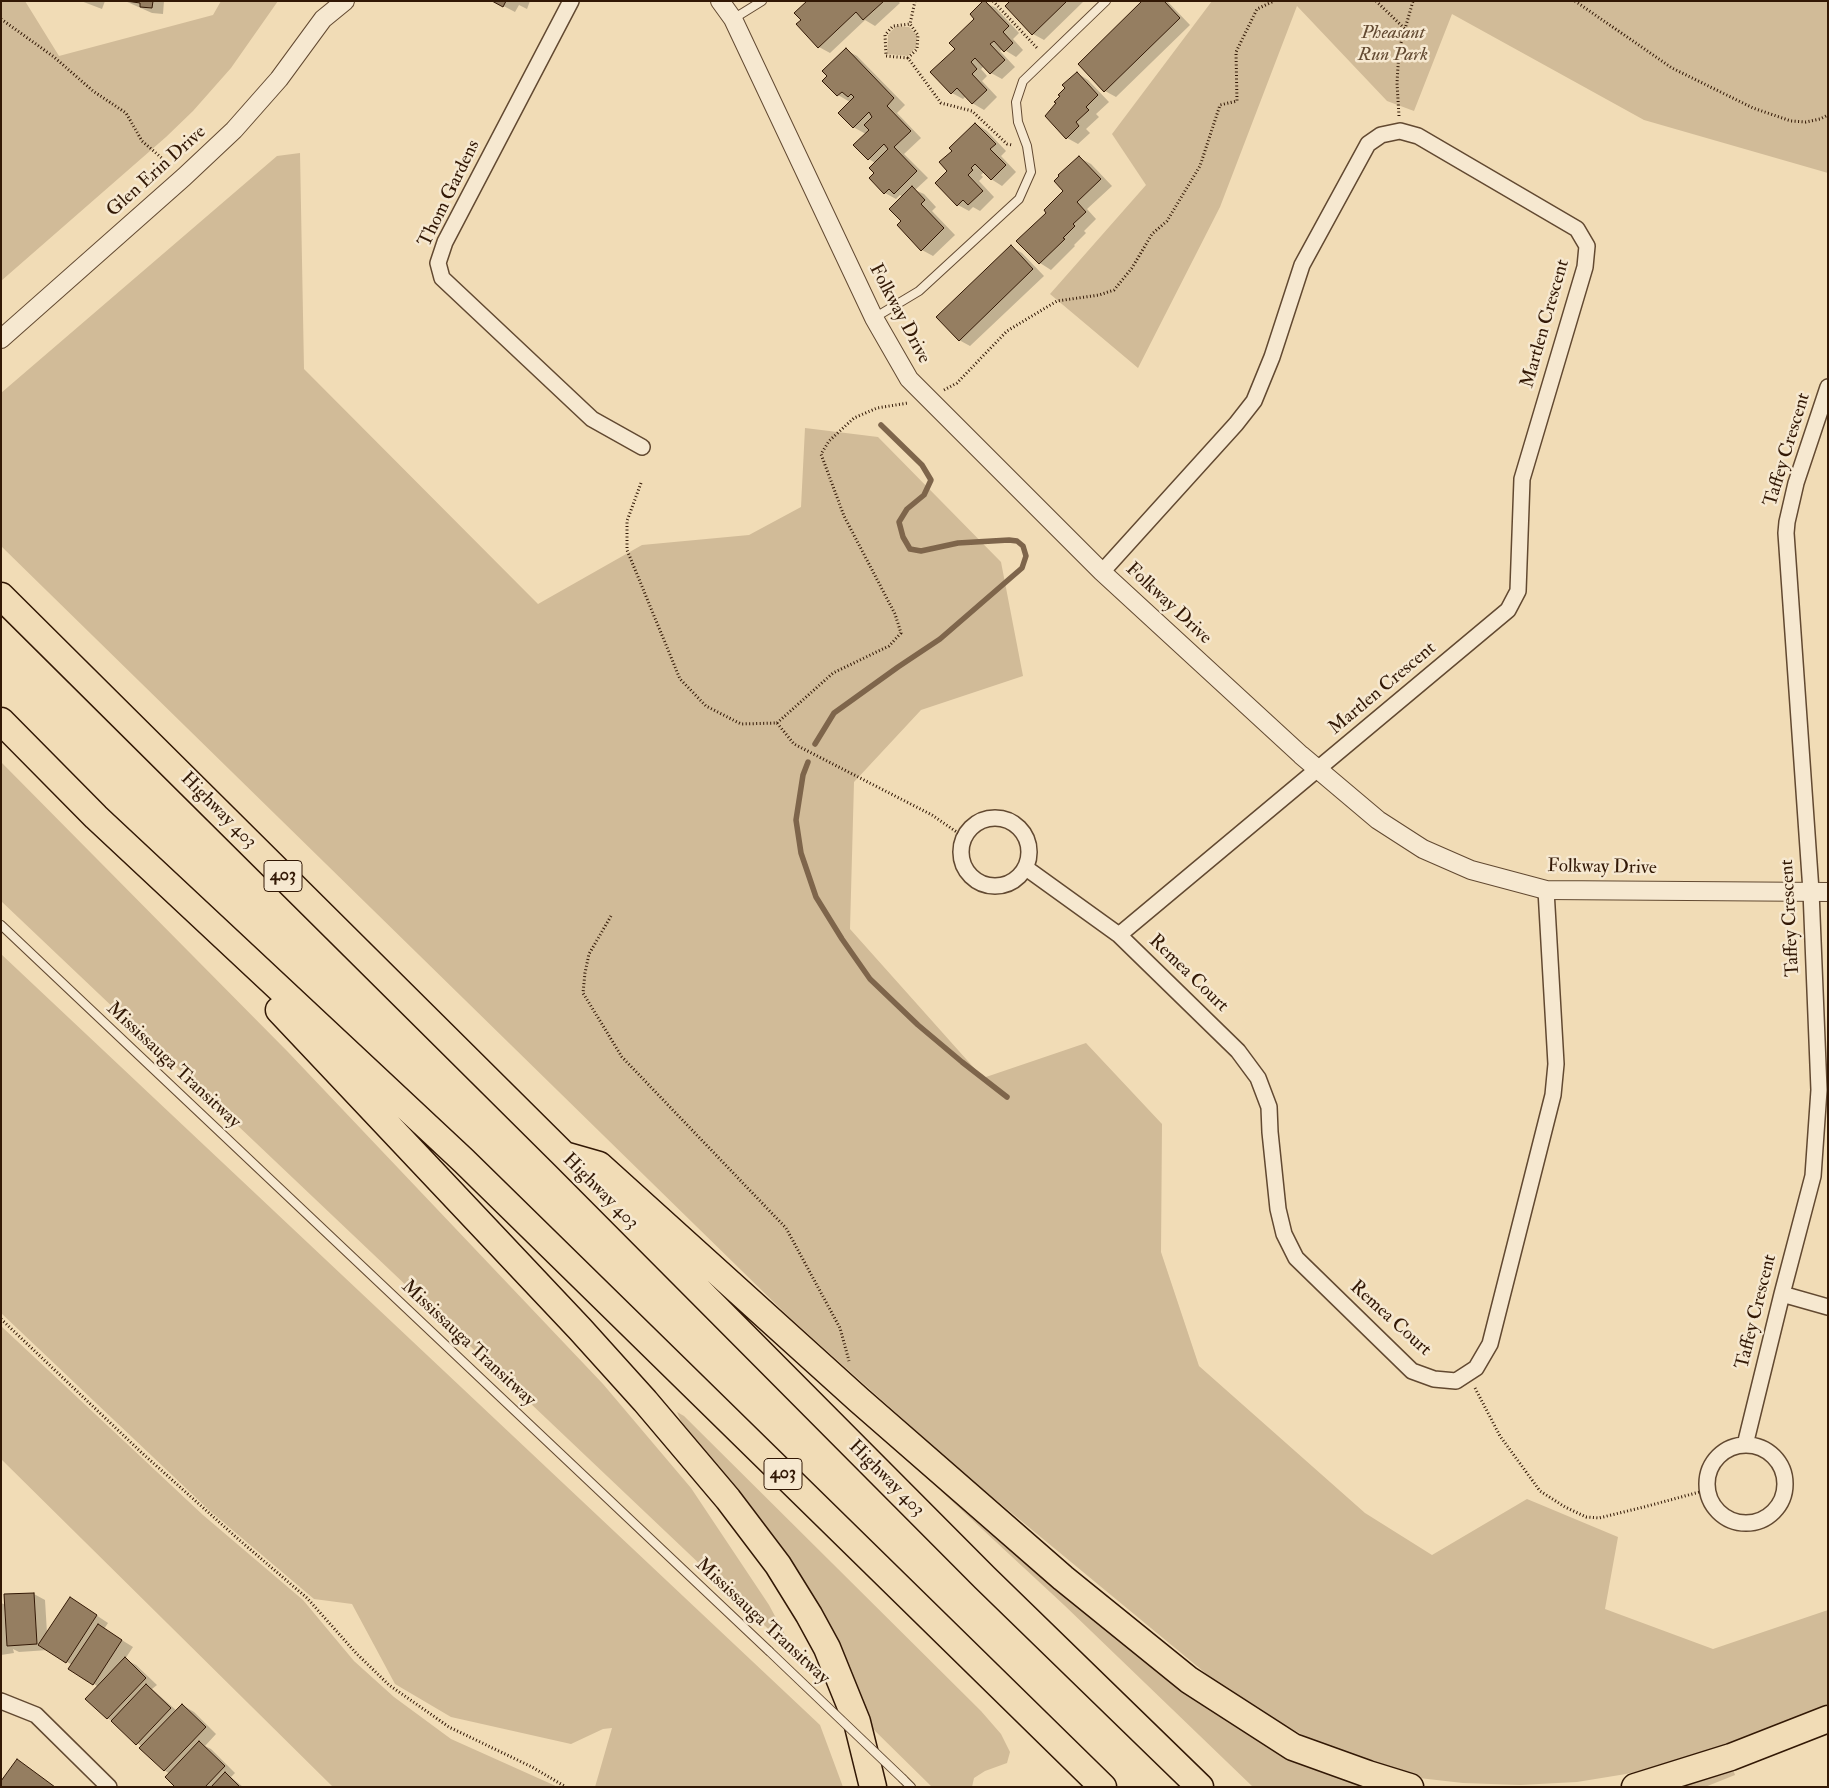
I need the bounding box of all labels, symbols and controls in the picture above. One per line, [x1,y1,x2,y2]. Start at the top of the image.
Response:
park label: Pheasant Run Park [1358,23,1428,67]
street label: Glen Erin Drive [103,122,211,222]
street label: Thom Gardens [414,137,486,251]
street label: Martlen Crescent [1517,257,1575,391]
street label: Folkway Drive [863,260,935,368]
street label: Taffey Crescent [1760,390,1816,510]
street label: Folkway Drive [1120,558,1216,650]
street label: Martlen Crescent [1325,638,1441,740]
street label: Highway 403 [175,768,261,854]
street label: Folkway Drive [1547,856,1657,880]
street label: Taffey Crescent [1777,859,1805,977]
road number: 403 [264,860,302,891]
street label: Remea Court [1143,930,1233,1018]
street label: Mississauga Transitway [101,998,245,1134]
street label: Highway 403 [557,1149,643,1235]
street label: Taffey Crescent [1732,1252,1782,1372]
street label: Mississauga Transitway [396,1276,540,1412]
street label: Remea Court [1344,1276,1436,1362]
street label: Highway 403 [843,1436,929,1522]
road number: 403 [764,1458,802,1490]
street label: Mississauga Transitway [690,1554,834,1690]

